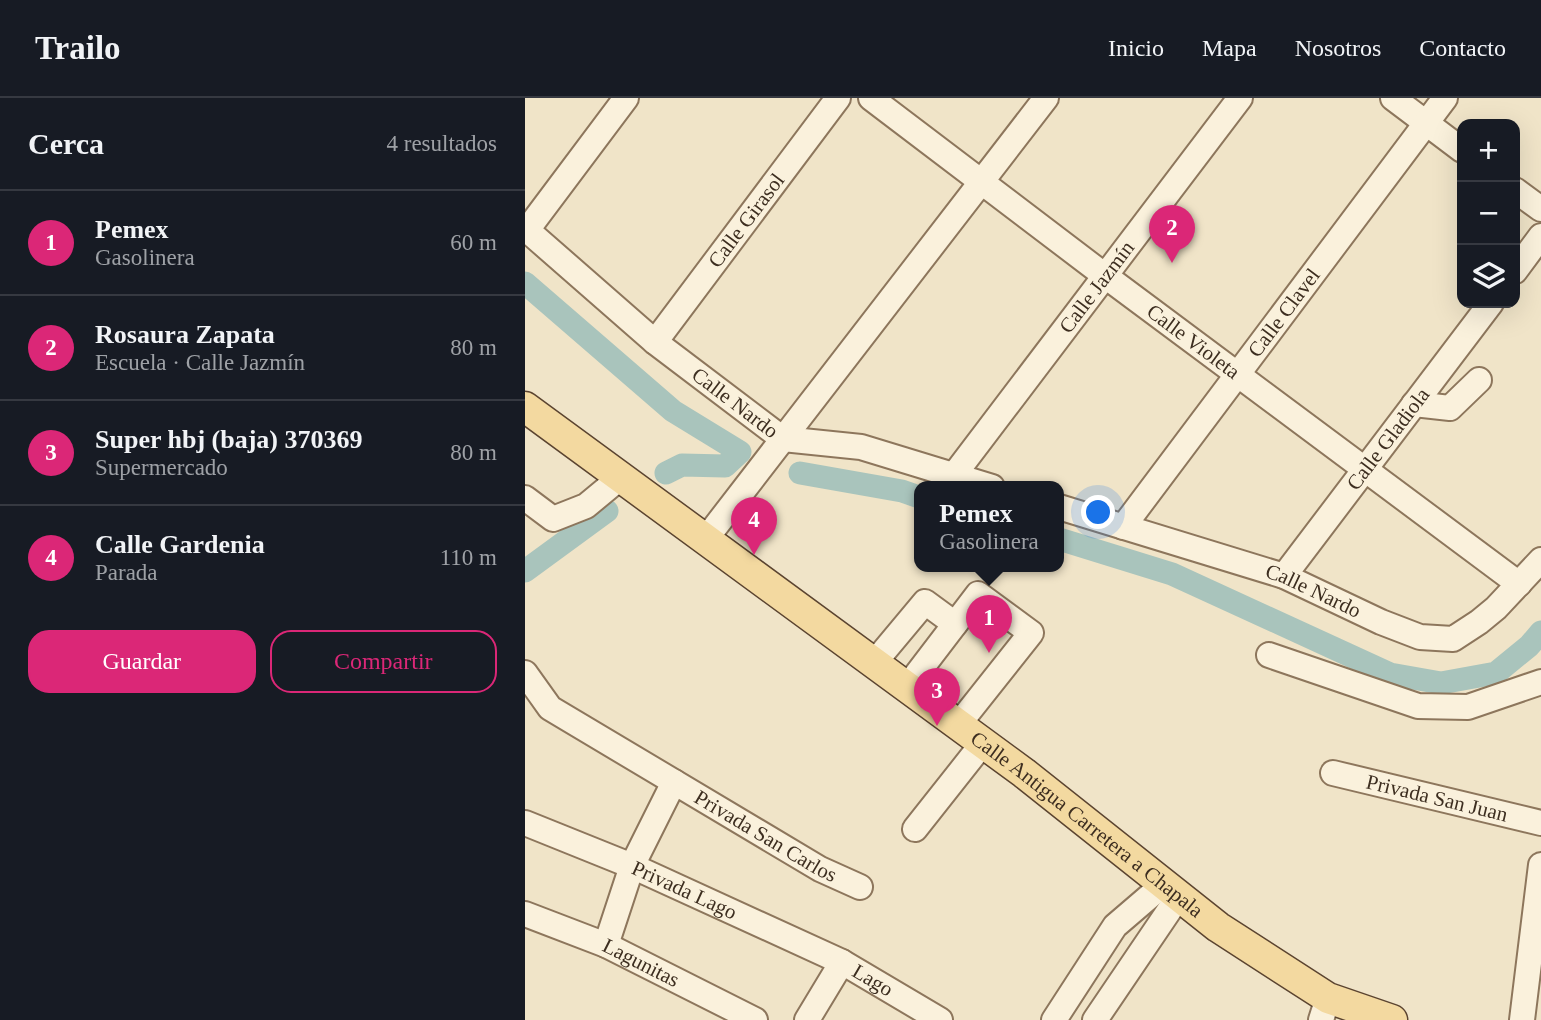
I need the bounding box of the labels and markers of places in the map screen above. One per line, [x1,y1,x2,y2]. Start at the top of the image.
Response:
pin: 2 [1149,205,1195,263]
pin: 4 [731,497,777,555]
pin: 1 [966,595,1012,653]
pin: 3 [914,668,960,726]

